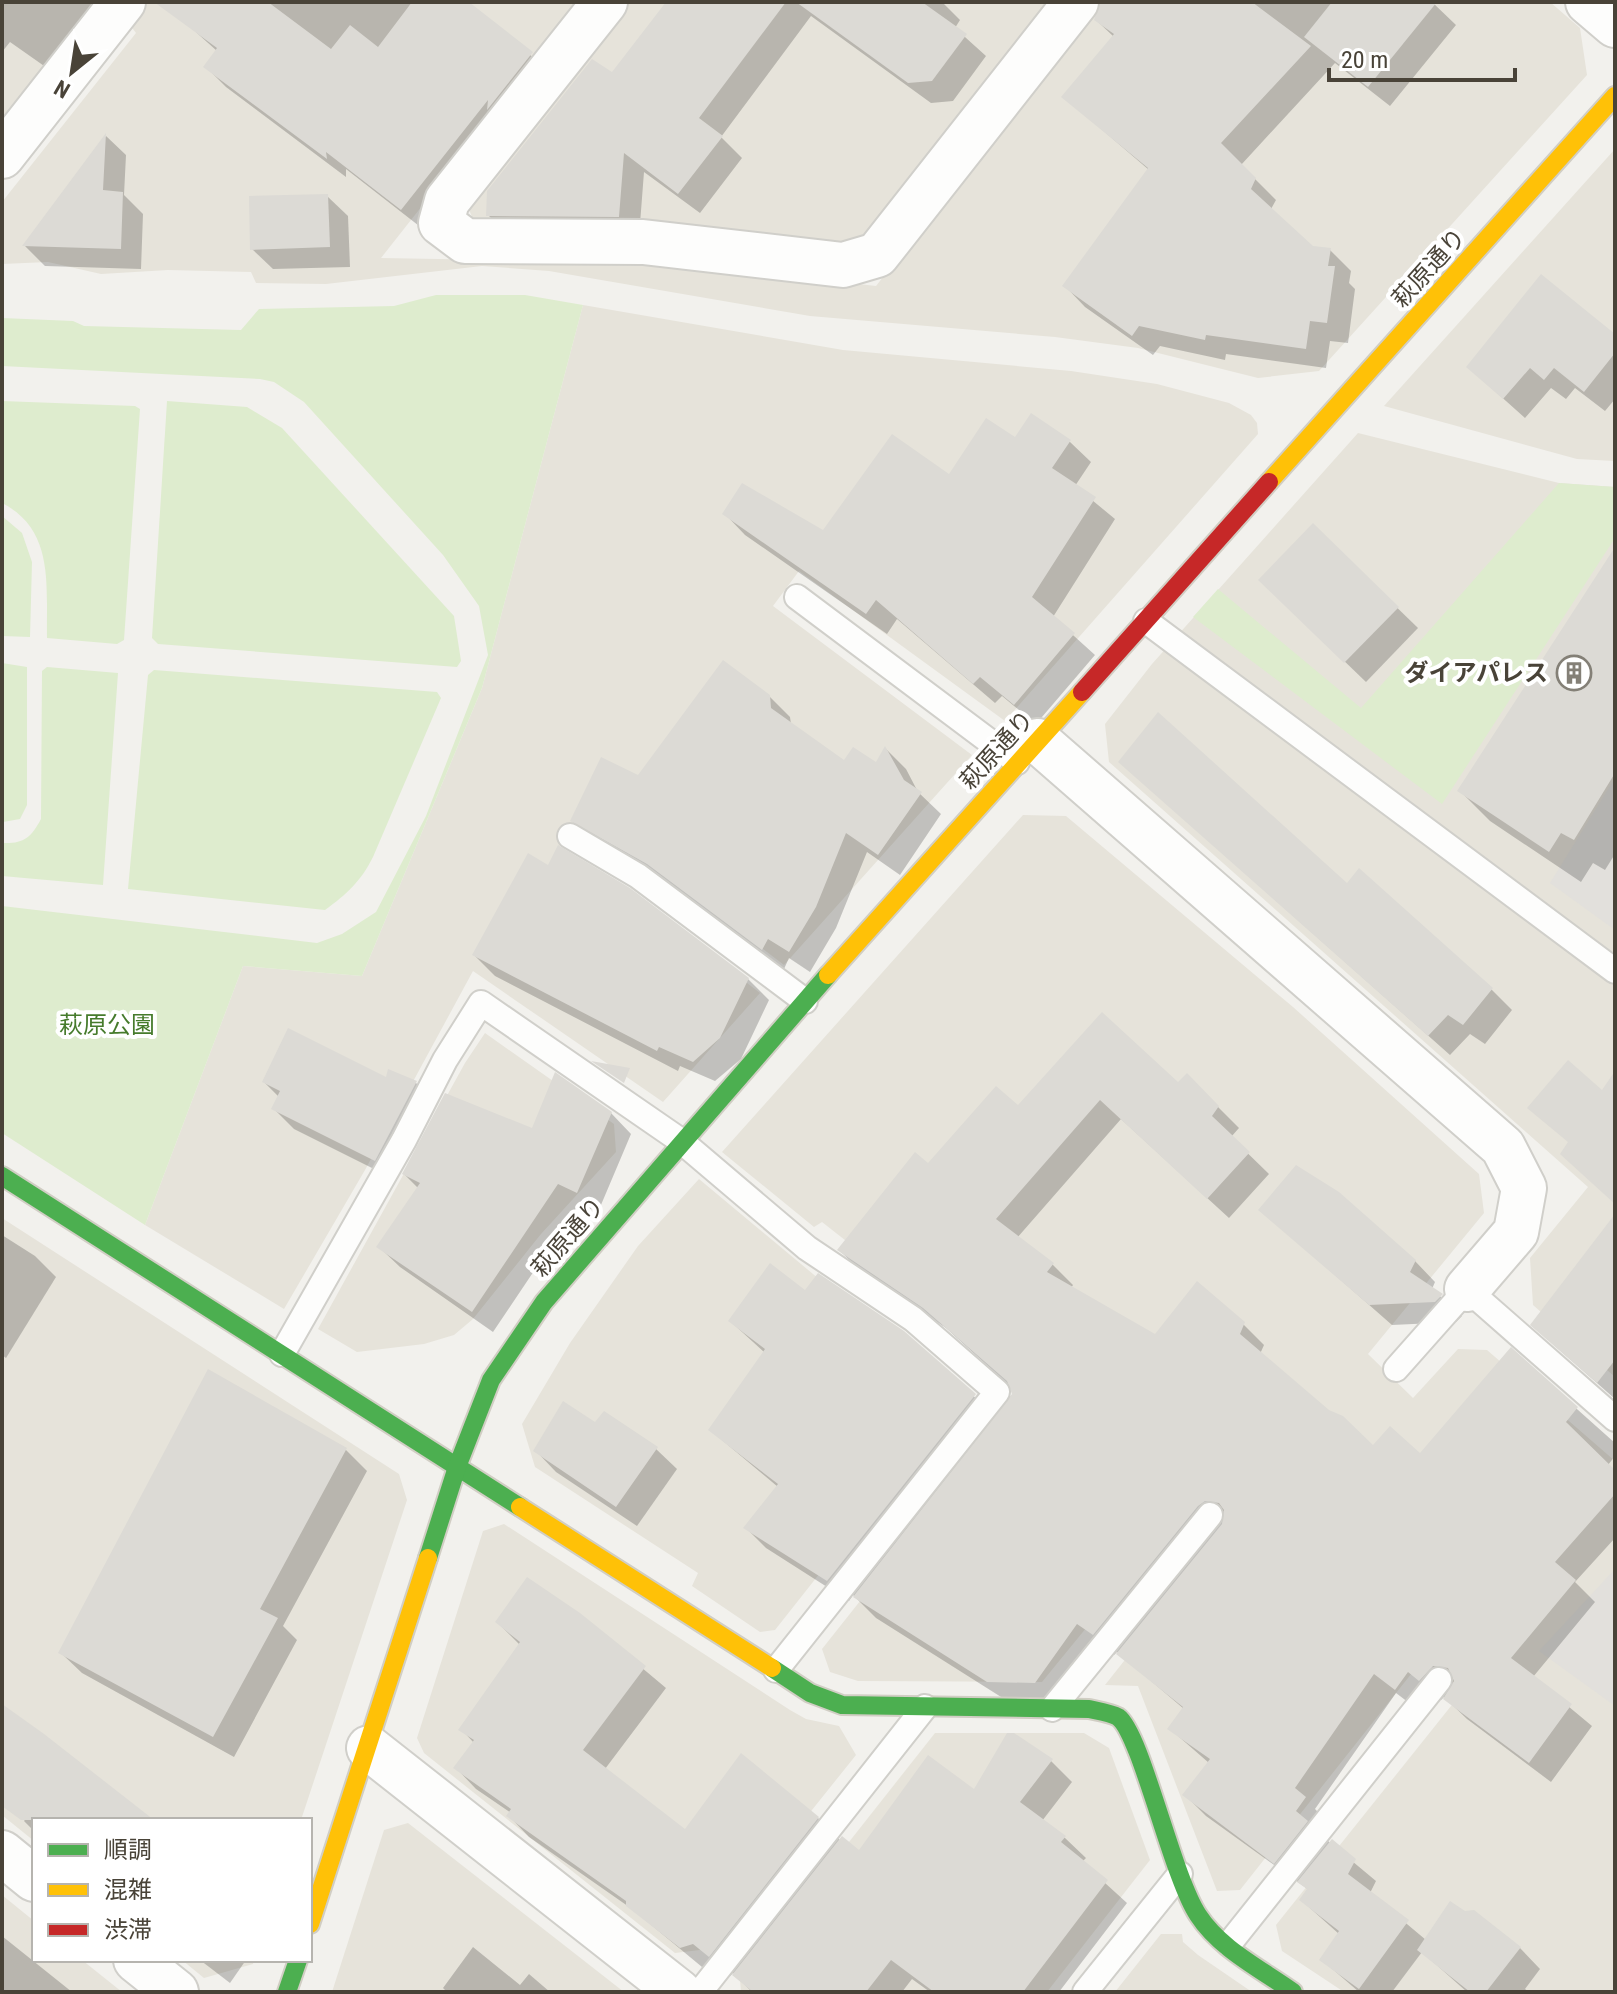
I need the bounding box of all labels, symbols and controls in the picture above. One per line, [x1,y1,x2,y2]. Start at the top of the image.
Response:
north arrow [32,32,112,112]
scale bar [1329,32,1515,82]
text: 20 m [1341,46,1388,74]
text: N [50,75,74,103]
street label: 萩原通り [1386,223,1472,313]
building icon: ダイアパレス [1555,654,1593,692]
place label: ダイアパレス [1404,659,1548,687]
street label: 萩原通り [954,705,1040,795]
park label: 萩原公園 [59,1011,155,1039]
street label: 萩原通り [526,1192,610,1282]
legend [32,1818,312,1962]
text: 順調 [104,1836,152,1864]
text: 混雑 [104,1876,152,1904]
text: 渋滞 [104,1916,152,1944]

